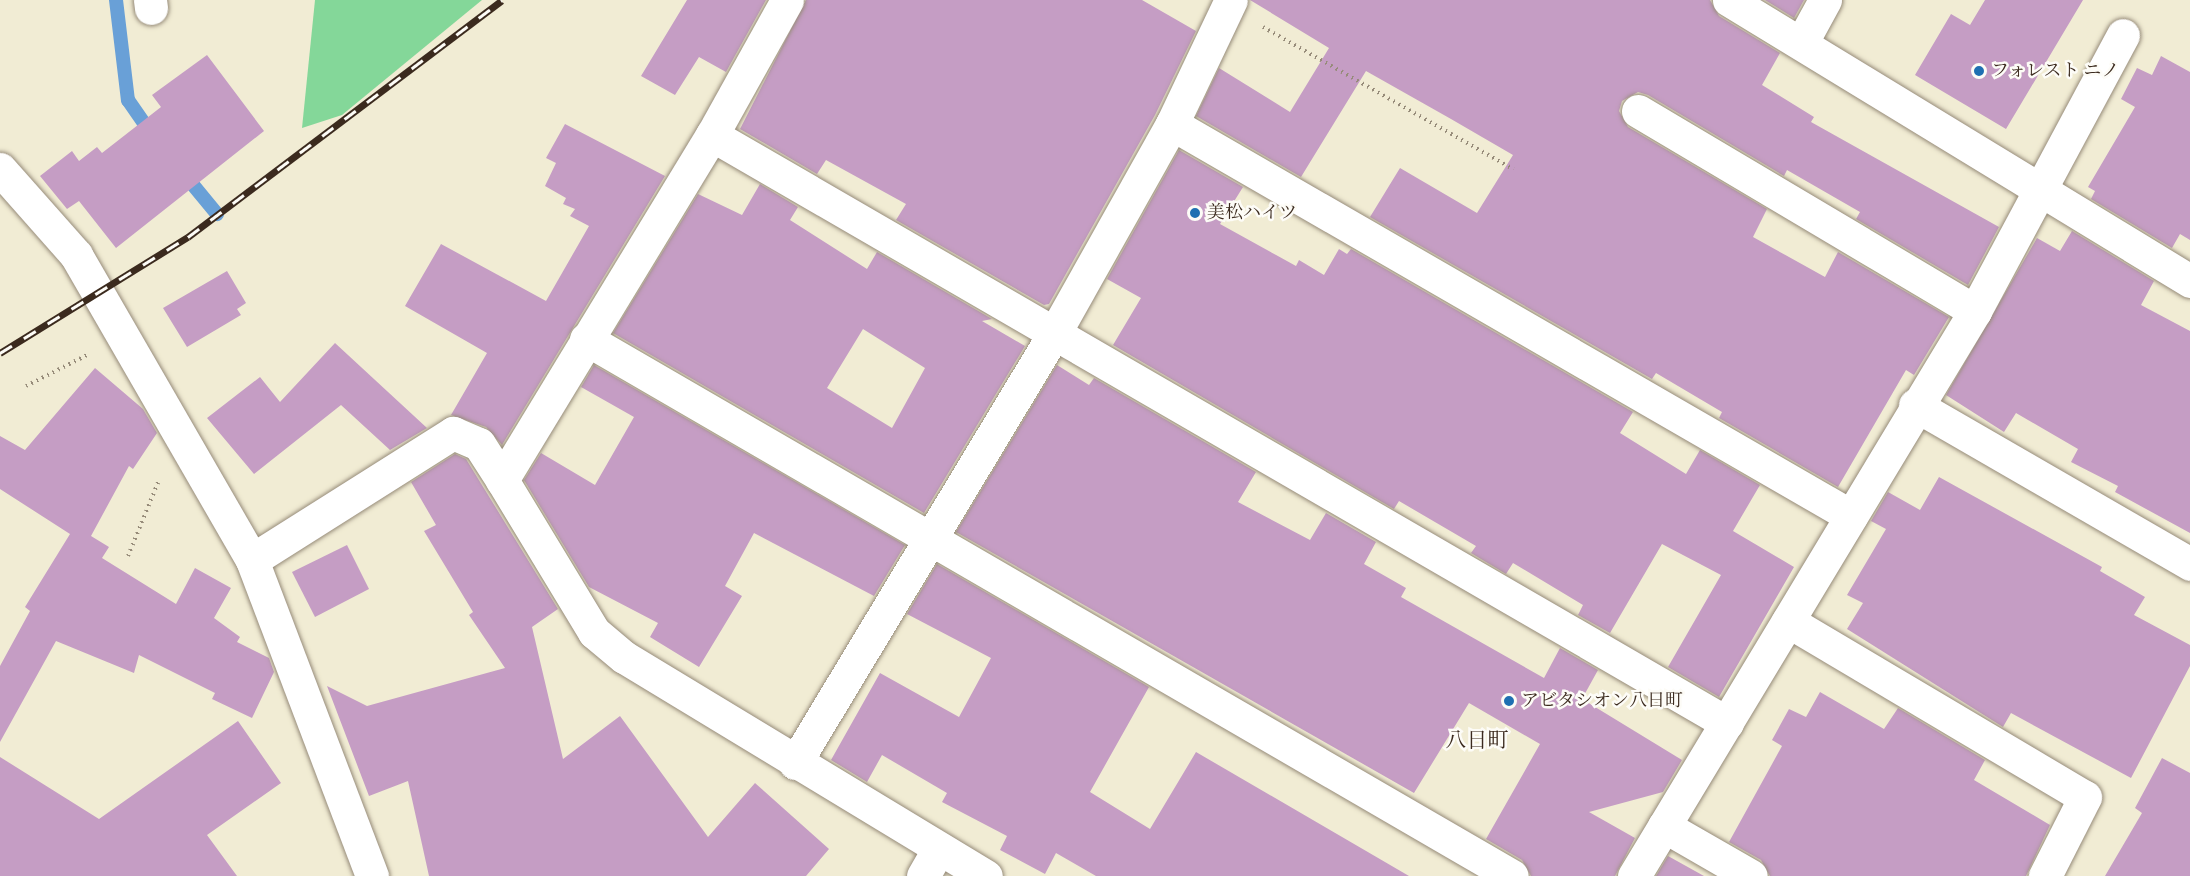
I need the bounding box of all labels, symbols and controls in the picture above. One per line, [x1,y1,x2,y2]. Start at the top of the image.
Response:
place label: フォレスト ニノ [1991,60,2121,82]
marker: フォレスト ニノ [1972,64,1986,78]
place label: 美松ハイツ [1207,202,1297,224]
marker: 美松ハイツ [1188,206,1202,220]
place label: アビタシオン八日町 [1521,690,1683,712]
marker: アビタシオン八日町 [1502,694,1516,708]
district label: 八日町 [1446,728,1508,754]

